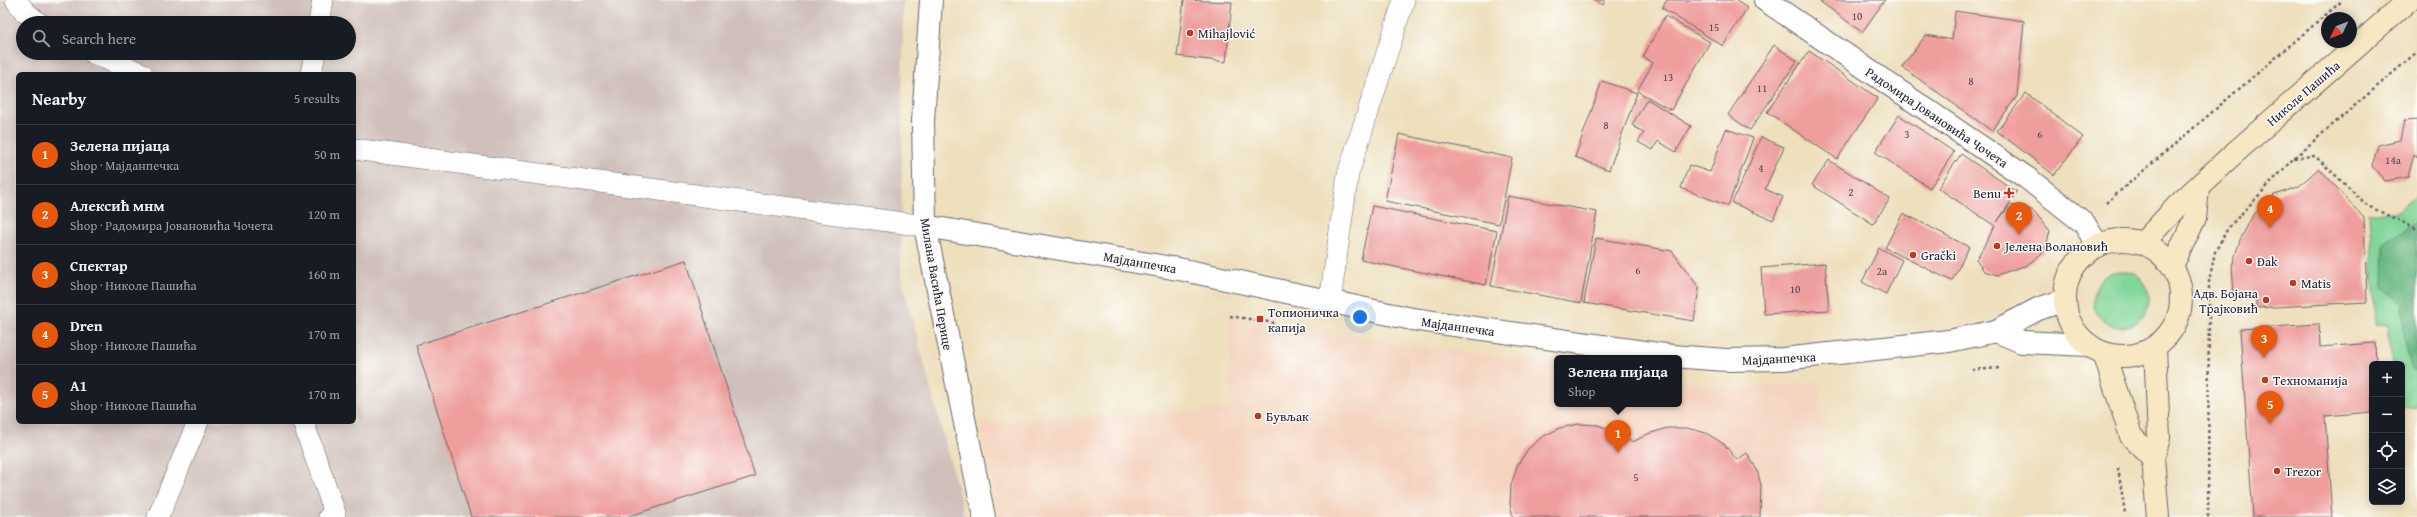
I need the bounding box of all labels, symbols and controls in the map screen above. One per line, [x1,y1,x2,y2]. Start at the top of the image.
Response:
house number: 10 [1852,8,1862,24]
north arrow [2321,12,2357,48]
search box [16,16,356,60]
house number: 15 [1709,19,1719,35]
place label: Mihajlović [1198,24,1255,43]
icon: search [30,27,52,49]
text: Search here [62,28,136,49]
marker: Mihajlović [1185,28,1195,38]
street label: Николе Пашића [2263,56,2345,131]
street label: Радомира Јовановића Чочета [1862,63,2012,173]
house number: 13 [1663,69,1673,85]
house number: 8 [1968,73,1974,89]
house number: 11 [1757,80,1767,96]
text: Nearby [32,86,86,111]
text: 5 results [294,89,340,108]
house number: 8 [1603,117,1609,133]
house number: 3 [1904,126,1910,142]
house number: 6 [2037,126,2043,142]
text: Зелена пијаца [70,135,170,156]
text: 1 [42,145,48,164]
text: 50 m [314,145,340,164]
house number: 14a [2385,152,2402,168]
text: Shop · Мајданпечка [70,156,179,175]
house number: 4 [1758,160,1764,176]
house number: 2 [1848,184,1854,200]
place label: Benu [1973,184,2001,203]
marker: Benu [2004,188,2014,198]
text: Алексић мнм [70,195,165,216]
pin: 4 [2257,195,2283,228]
pin: 2 [2006,202,2032,235]
text: 2 [42,205,48,224]
text: 120 m [308,205,340,224]
text: Shop · Радомира Јовановића Чочета [70,216,273,235]
street label: Милана Васића Перице [916,216,957,352]
place label: Јелена Волановић [2003,237,2109,256]
marker: Јелена Волановић [1992,241,2002,251]
place label: Grački [1921,246,1956,265]
street label: Мајданпечка [1102,247,1179,278]
marker: Grački [1908,250,1918,260]
place label: Đak [2257,252,2278,271]
text: Спектар [70,255,128,276]
marker: Đak [2244,256,2254,266]
house number: 6 [1635,262,1641,278]
house number: 2a [1877,263,1888,279]
text: 3 [42,265,48,284]
text: 160 m [308,265,340,284]
place label: Matis [2301,274,2331,293]
text: Shop · Николе Пашића [70,276,197,295]
marker: Matis [2288,278,2298,288]
house number: 10 [1790,281,1800,297]
place label: Адв. Бојана Трајковић [2193,284,2259,318]
marker: Адв. Бојана Трајковић [2261,295,2271,305]
place label: Топионичка капија [1268,303,1340,337]
your location [1350,307,1370,327]
street label: Мајданпечка [1420,312,1497,341]
marker: Топионичка капија [1255,314,1265,324]
text: Dren [70,315,103,336]
text: 4 [42,325,48,344]
text: 170 m [308,325,340,344]
pin: 3 [2251,325,2277,358]
text: Shop · Николе Пашића [70,336,197,355]
street label: Мајданпечка [1742,347,1817,370]
popup [1554,355,1682,407]
text: Зелена пијаца [1568,361,1668,382]
map controls [2369,361,2405,505]
button: + [2369,361,2405,397]
place label: Техноманија [2273,371,2348,390]
text: A1 [70,375,87,396]
marker: Техноманија [2260,375,2270,385]
text: Shop [1568,382,1595,401]
text: 5 [42,385,48,404]
text: 170 m [308,385,340,404]
pin: 5 [2257,391,2283,424]
text: Shop · Николе Пашића [70,396,197,415]
button: − [2369,397,2405,433]
place label: Бувљак [1266,407,1309,426]
marker: Бувљак [1253,411,1263,421]
pin: 1 [1605,420,1631,453]
button: locate [2369,433,2405,469]
place label: Trezor [2285,462,2322,481]
marker: Trezor [2272,466,2282,476]
house number: 5 [1633,469,1639,485]
button: layers [2369,469,2405,505]

